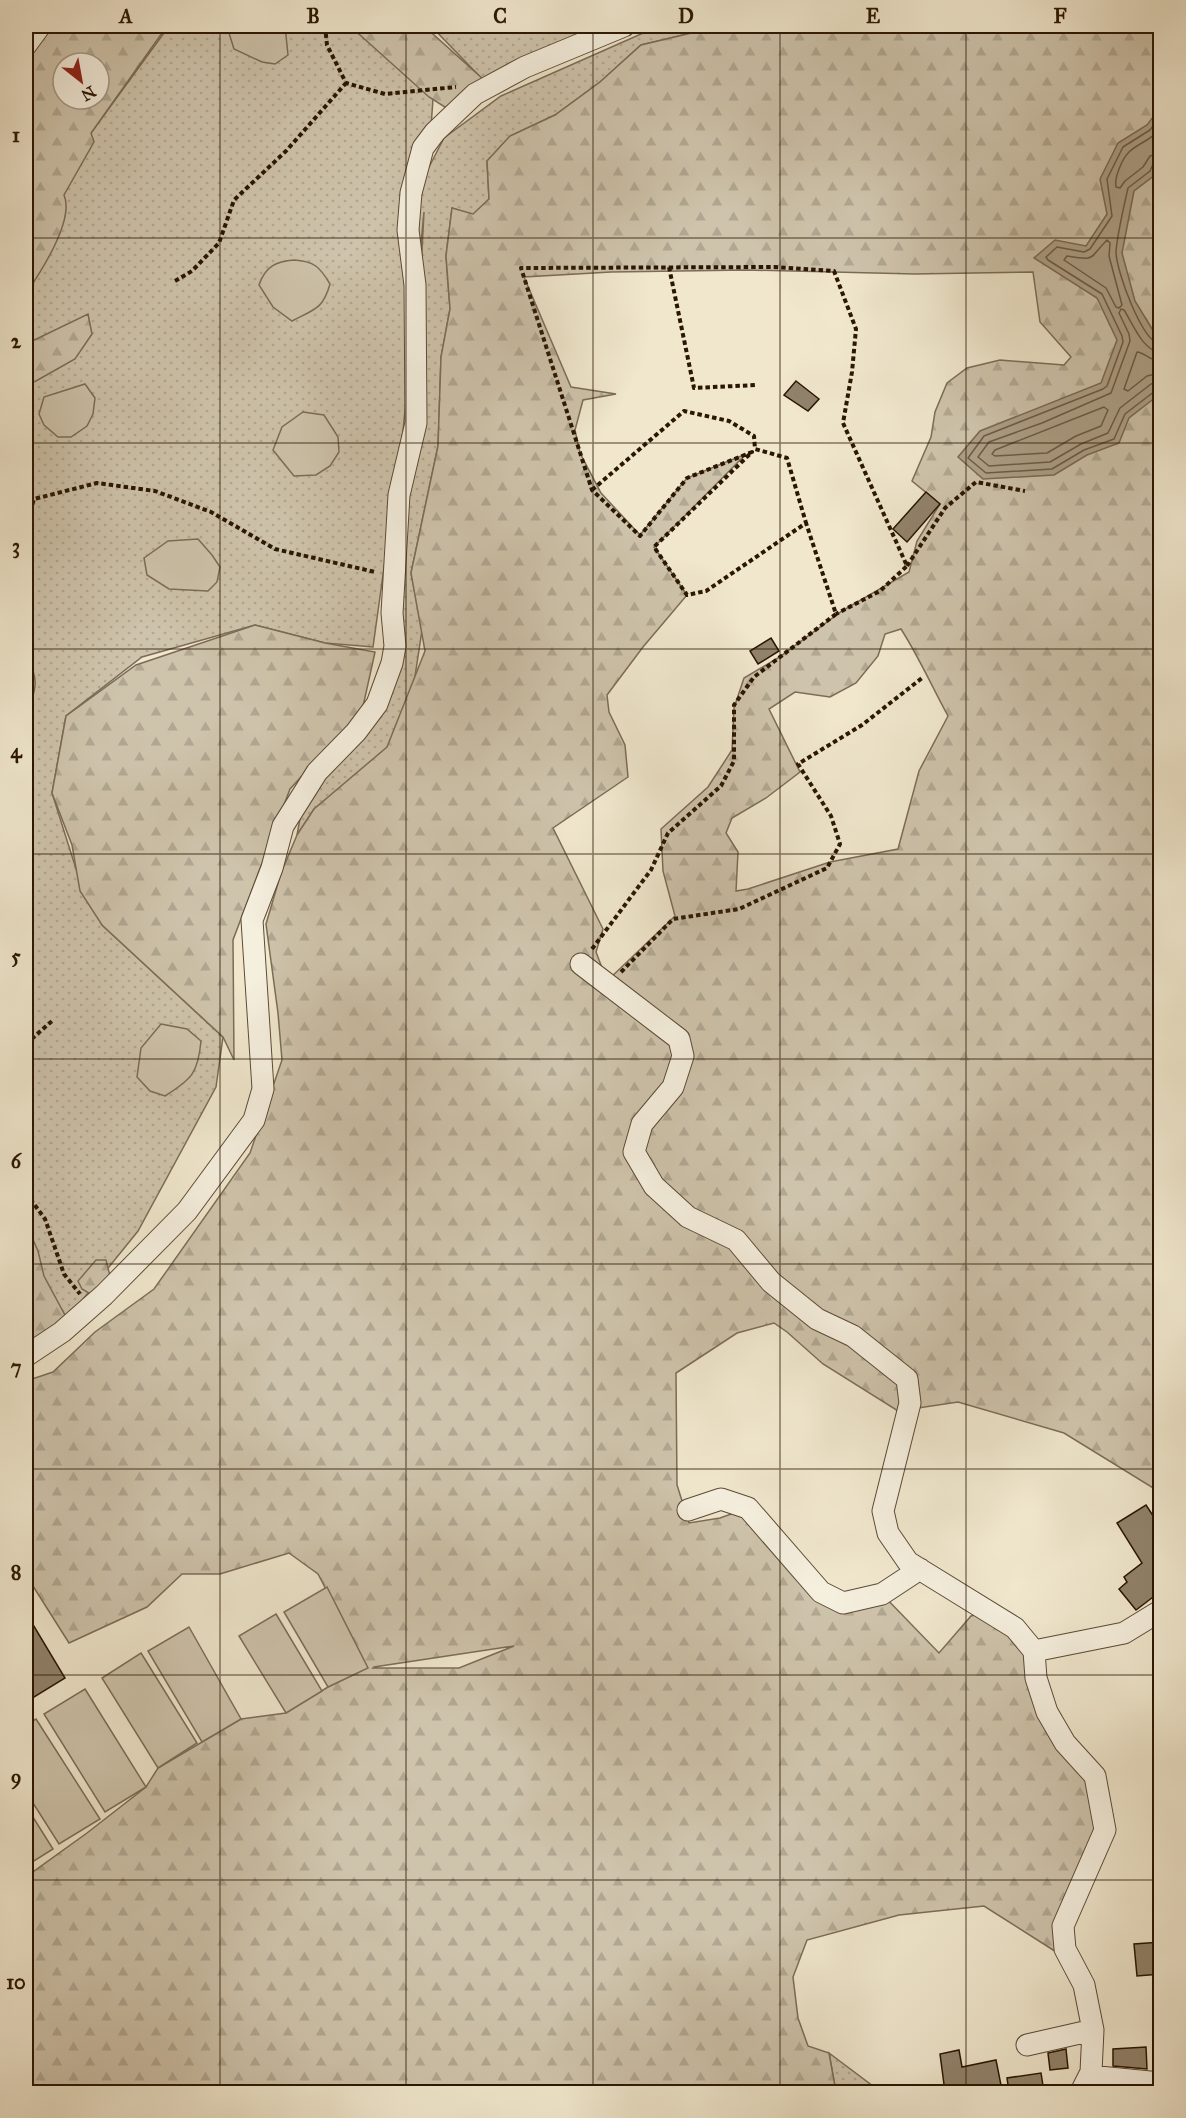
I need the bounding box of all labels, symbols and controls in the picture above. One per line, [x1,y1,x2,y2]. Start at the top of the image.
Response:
text: A [117,4,133,28]
text: B [306,4,320,28]
text: C [493,4,507,28]
text: D [678,4,694,28]
text: E [866,4,881,28]
text: F [1053,4,1067,28]
north arrow [51,51,111,111]
text: N [77,82,99,105]
text: 1 [12,123,20,147]
text: 2 [11,329,22,353]
text: 3 [12,534,20,559]
text: 4 [10,739,22,764]
text: 5 [11,944,21,968]
text: 6 [11,1149,23,1173]
text: 7 [11,1355,22,1379]
text: 8 [11,1560,21,1584]
text: 9 [11,1765,21,1790]
text: 10 [6,1970,26,1994]

